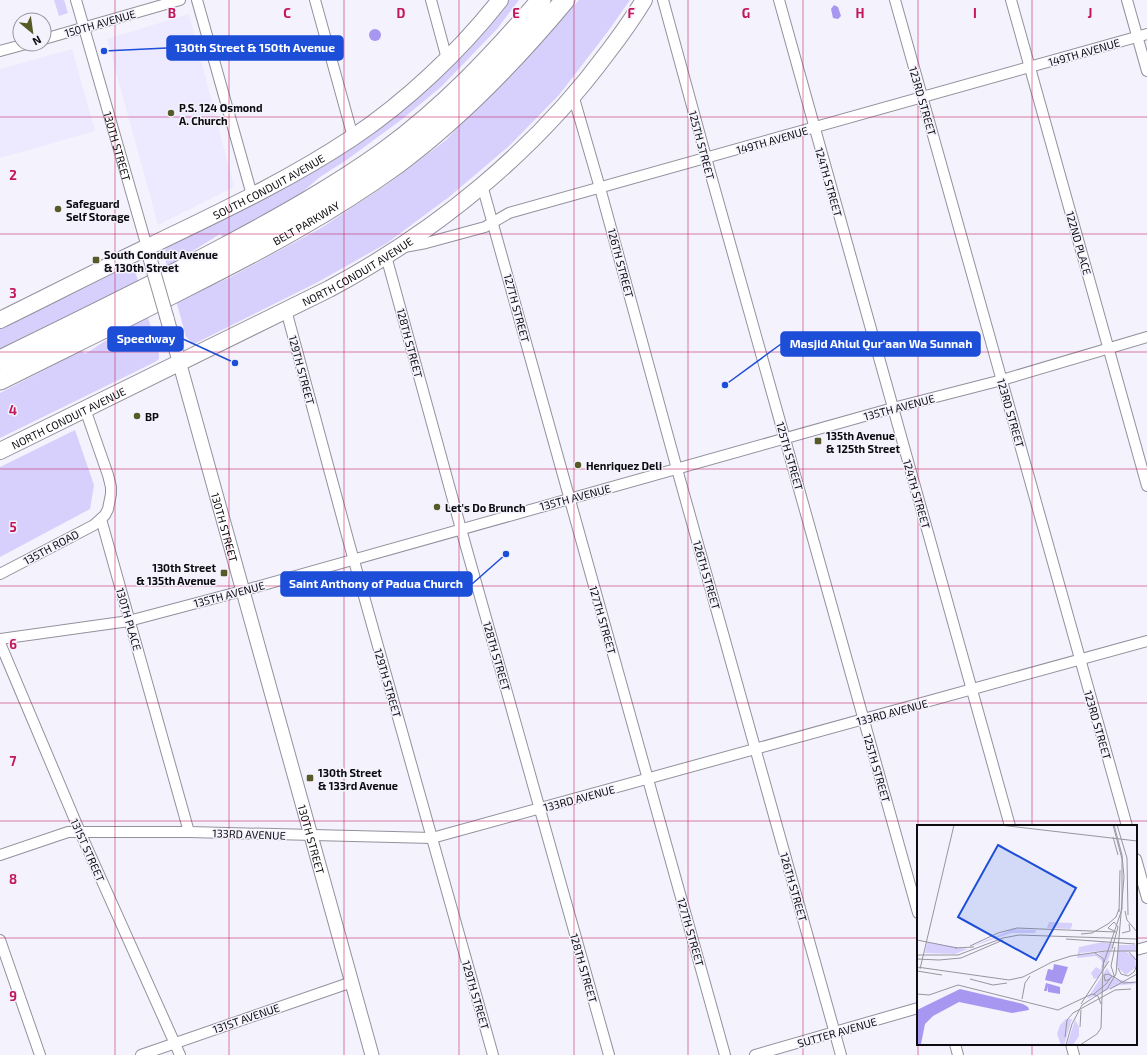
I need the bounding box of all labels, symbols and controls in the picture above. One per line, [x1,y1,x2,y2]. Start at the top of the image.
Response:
text: B [168,5,176,21]
text: C [283,5,291,21]
text: D [397,5,406,21]
text: E [512,5,520,21]
text: F [627,5,635,21]
text: G [742,5,750,21]
text: H [856,5,865,21]
text: I [973,5,977,21]
text: J [1088,5,1092,21]
street label: 150TH AVENUE [63,7,137,39]
north arrow [12,12,52,52]
text: N [30,34,44,49]
callout: 130th Street & 150th Avenue [167,36,343,60]
street label: 149TH AVENUE [1047,36,1121,68]
text: 130th Street & 150th Avenue [175,40,335,54]
street label: 123RD STREET [907,65,939,138]
place label: P.S. 124 Osmond A. Church [179,101,263,127]
marker: P.S. 124 Osmond A. Church [166,108,176,118]
street label: 125TH STREET [687,109,718,181]
street label: 130TH STREET [102,110,134,183]
street label: 149TH AVENUE [735,124,809,156]
street label: 124TH STREET [813,146,845,219]
street label: SOUTH CONDUIT AVENUE [210,151,327,221]
text: 2 [9,167,17,183]
place label: Safeguard Self Storage [66,197,130,223]
street label: BELT PARKWAY [270,198,342,247]
marker: Safeguard Self Storage [53,204,63,214]
street label: 122ND PLACE [1064,210,1094,276]
street label: 126TH STREET [606,227,637,300]
street label: NORTH CONDUIT AVENUE [300,234,415,308]
place label: South Conduit Avenue & 130th Street [104,248,218,274]
marker: South Conduit Avenue & 130th Street [91,255,101,265]
street label: 127TH STREET [502,272,533,344]
text: 3 [9,285,17,301]
street label: 128TH STREET [394,307,426,380]
callout: Speedway [108,327,183,351]
text: Speedway [117,331,176,346]
callout: Masjid Ahlul Qur'aan Wa Sunnah [781,332,980,356]
street label: 129TH STREET [287,334,318,407]
text: Masjid Ahlul Qur'aan Wa Sunnah [790,336,972,351]
street label: 123RD STREET [995,377,1027,450]
street label: NORTH CONDUIT AVENUE [9,384,127,451]
street label: 135TH AVENUE [862,391,936,423]
text: 4 [9,402,17,418]
place label: BP [145,410,159,423]
marker: BP [132,411,142,421]
street label: 125TH STREET [774,420,806,492]
place label: 135th Avenue & 125th Street [826,429,900,455]
marker: 135th Avenue & 125th Street [813,436,823,446]
street label: 124TH STREET [901,458,933,531]
place label: Henriquez Deli [586,459,662,472]
marker: Henriquez Deli [573,460,583,470]
street label: 135TH AVENUE [538,481,612,513]
street label: 130TH STREET [209,491,241,564]
place label: Let's Do Brunch [445,501,526,514]
marker: Let's Do Brunch [432,502,442,512]
text: 5 [9,519,17,535]
street label: 135TH ROAD [21,527,81,567]
street label: 126TH STREET [691,539,723,612]
place label: 130th Street & 135th Avenue [136,561,216,587]
marker: 130th Street & 135th Avenue [219,568,229,578]
callout: Saint Anthony of Padua Church [281,572,472,596]
text: Saint Anthony of Padua Church [289,576,463,591]
street label: 135TH AVENUE [192,578,266,610]
street label: 127TH STREET [587,584,619,656]
street label: 130TH PLACE [114,586,144,652]
street label: 128TH STREET [481,620,513,693]
text: 6 [9,636,17,652]
street label: 129TH STREET [372,647,404,720]
street label: 123RD STREET [1082,689,1114,762]
street label: 133RD AVENUE [855,696,929,728]
street label: 125TH STREET [861,732,893,804]
text: 7 [10,753,17,769]
place label: 130th Street & 133rd Avenue [318,766,398,792]
marker: 130th Street & 133rd Avenue [305,773,315,783]
street label: 133RD AVENUE [542,782,616,814]
street label: 130TH STREET [296,803,328,876]
street label: 131ST STREET [68,816,108,884]
inset map [917,825,1137,1045]
street label: 133RD AVENUE [212,826,286,842]
street label: 126TH STREET [778,851,810,924]
text: 8 [9,871,17,887]
street label: 127TH STREET [675,896,707,968]
street label: 128TH STREET [568,932,600,1005]
street label: 129TH STREET [460,959,492,1032]
text: 9 [9,988,17,1004]
street label: 131ST AVENUE [211,1000,281,1036]
street label: SUTTER AVENUE [796,1014,878,1050]

